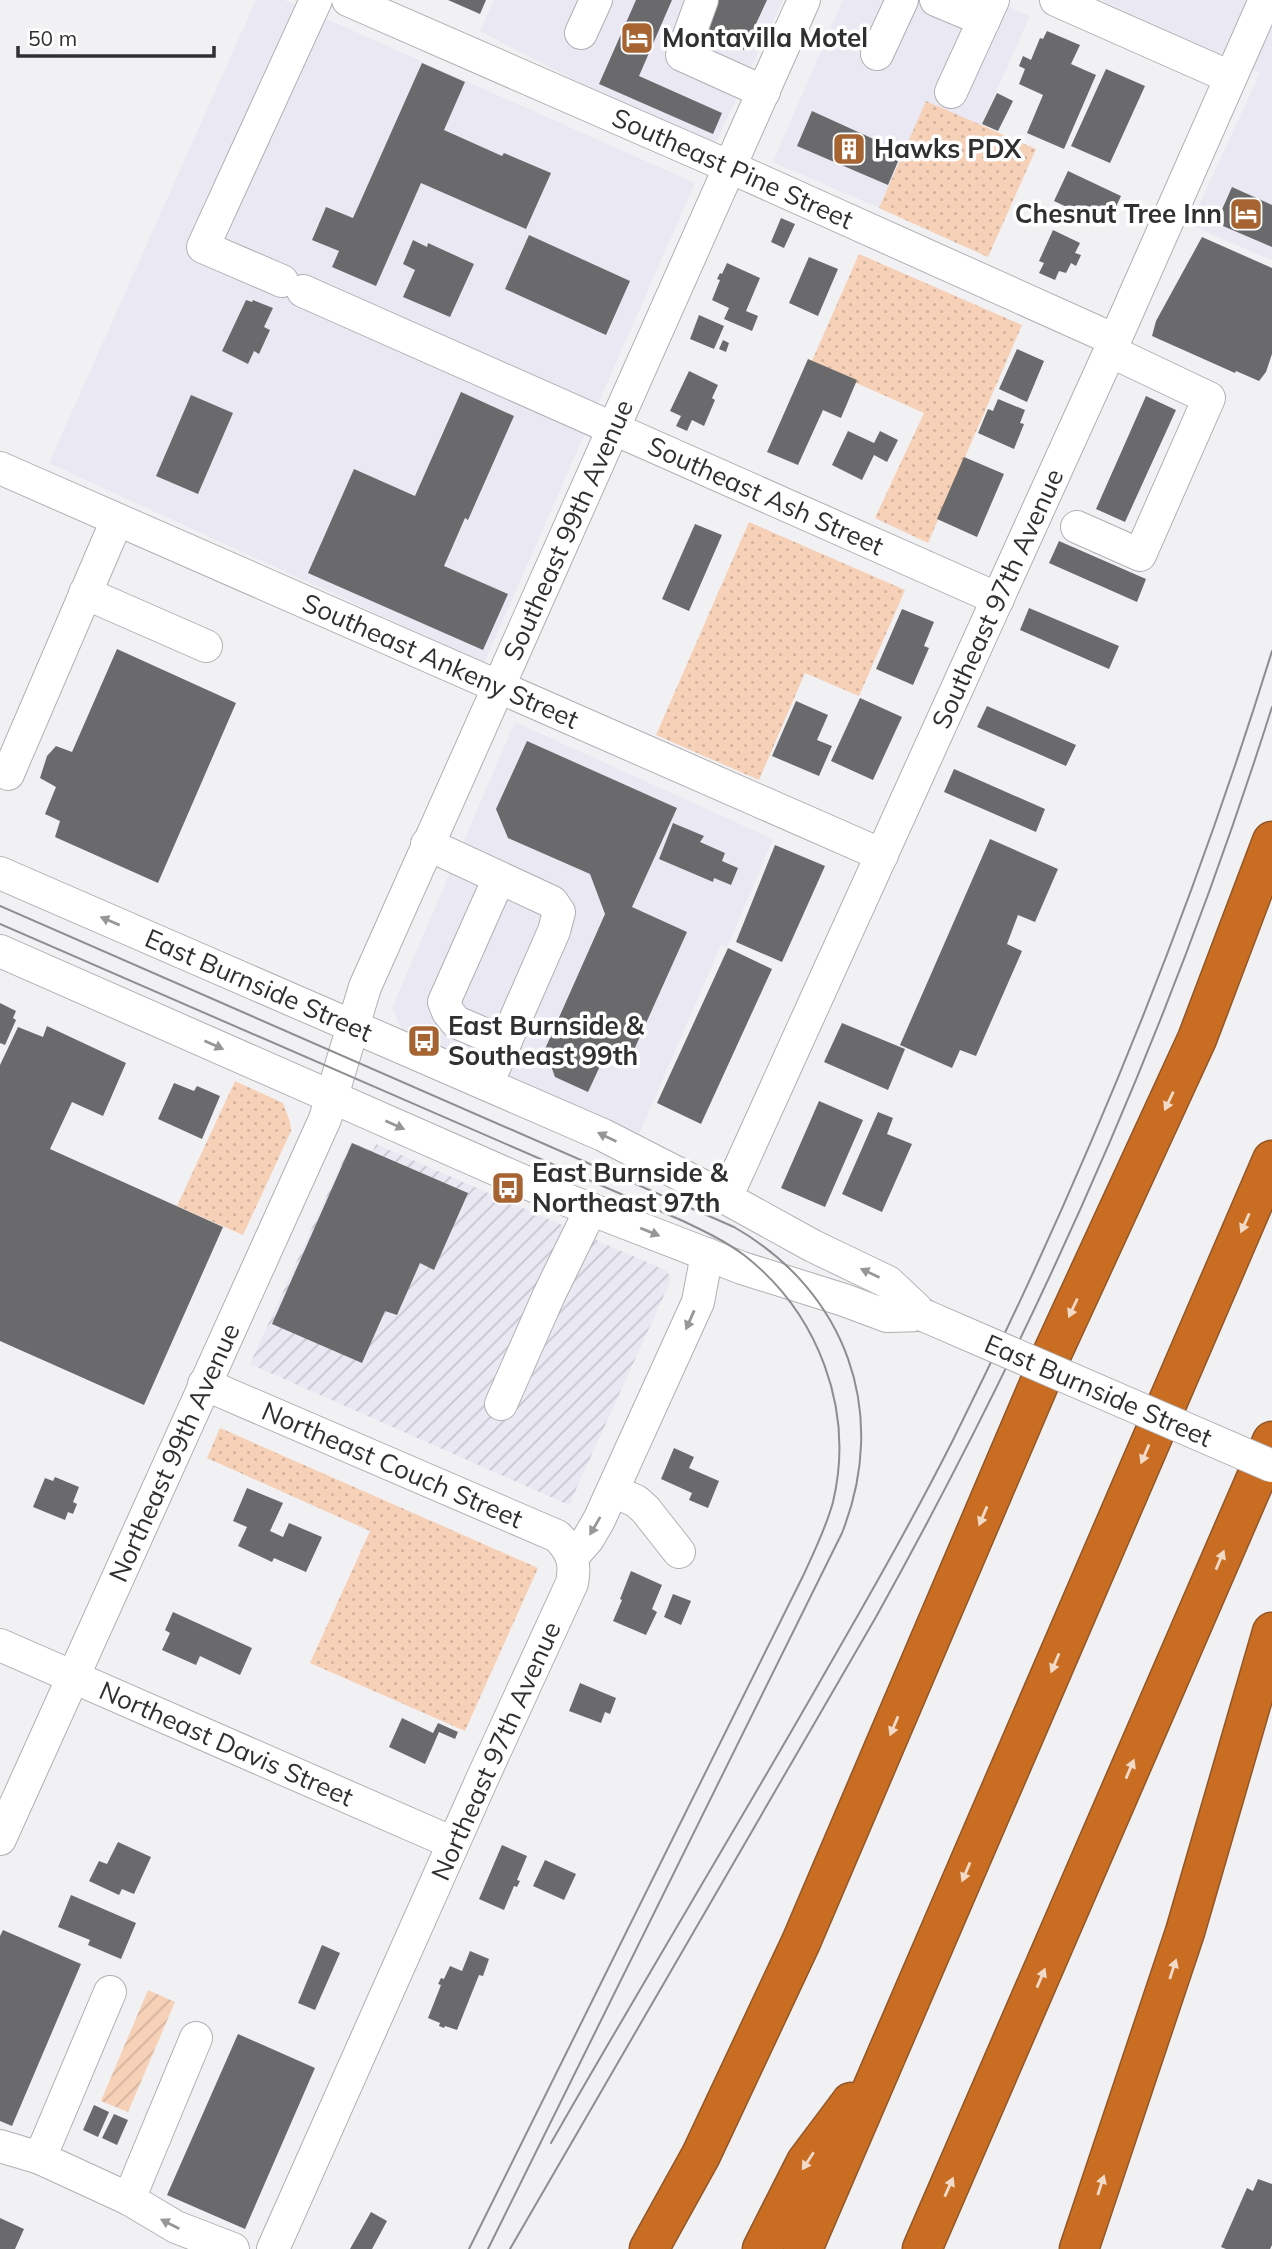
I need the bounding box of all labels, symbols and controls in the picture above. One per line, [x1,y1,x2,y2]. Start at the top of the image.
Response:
scale bar [18,14,214,58]
hotel icon: Montavilla Motel [618,19,656,57]
place label: Montavilla Motel [662,21,868,54]
text: 50 m [28,25,77,51]
street label: Southeast Pine Street [607,101,858,236]
building icon: Hawks PDX [830,130,868,168]
place label: Hawks PDX [874,132,1022,165]
hotel icon: Chesnut Tree Inn [1227,195,1265,233]
place label: Chesnut Tree Inn [1015,197,1222,230]
street label: Southeast 99th Avenue [495,394,640,665]
street label: Southeast Ash Street [643,429,889,562]
street label: Southeast 97th Avenue [924,463,1070,734]
street label: Southeast Ankeny Street [298,586,584,736]
one-way arrow [99,915,120,926]
street label: East Burnside Street [140,921,378,1049]
place label: East Burnside & Southeast 99th [448,1009,645,1072]
bus stop icon: East Burnside & Southeast 99th [405,1022,443,1060]
one-way arrow [204,1039,224,1051]
one-way arrow [1163,1091,1174,1111]
one-way arrow [384,1120,405,1131]
one-way arrow [597,1131,617,1142]
place label: East Burnside & Northeast 97th [532,1156,729,1219]
bus stop icon: East Burnside & Northeast 97th [489,1169,527,1207]
one-way arrow [1239,1212,1250,1233]
one-way arrow [639,1227,660,1238]
one-way arrow [860,1268,880,1279]
one-way arrow [1068,1298,1079,1318]
one-way arrow [684,1309,695,1330]
street label: Northeast 99th Avenue [101,1318,247,1587]
street label: East Burnside Street [980,1327,1217,1454]
street label: Northeast Couch Street [257,1394,528,1535]
one-way arrow [1139,1444,1151,1464]
one-way arrow [977,1506,988,1527]
one-way arrow [589,1517,601,1536]
one-way arrow [1215,1549,1226,1570]
street label: Northeast 97th Avenue [424,1616,568,1885]
one-way arrow [1050,1653,1061,1674]
street label: Northeast Davis Street [94,1674,359,1813]
one-way arrow [888,1716,900,1736]
one-way arrow [1125,1758,1136,1779]
one-way arrow [960,1862,971,1883]
one-way arrow [1168,1958,1179,1979]
one-way arrow [1035,1967,1046,1988]
one-way arrow [802,2151,815,2171]
one-way arrow [1097,2174,1107,2195]
one-way arrow [944,2176,955,2197]
one-way arrow [160,2218,180,2229]

